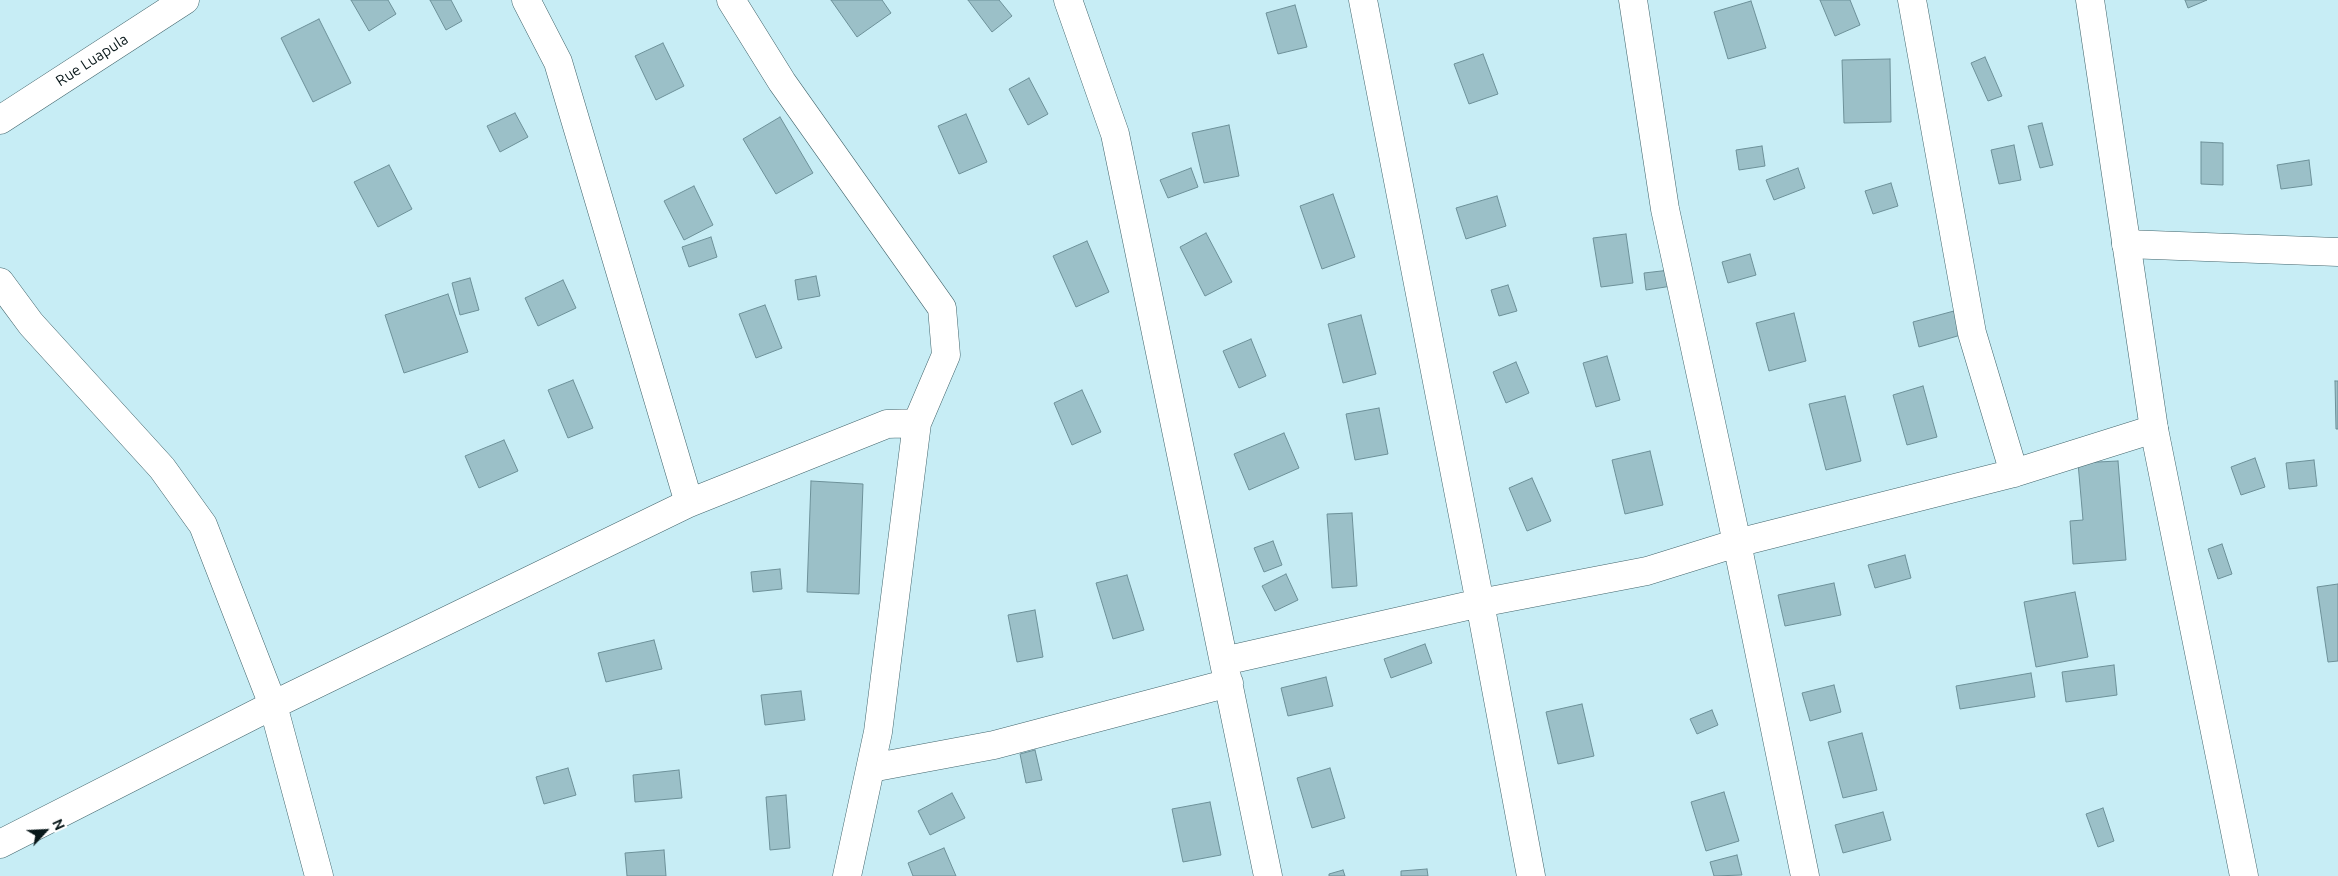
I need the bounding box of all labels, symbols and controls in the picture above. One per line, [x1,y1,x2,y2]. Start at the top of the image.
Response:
street label: Rue Luapula [52,30,132,90]
north arrow [20,806,70,856]
text: N [49,817,68,833]

